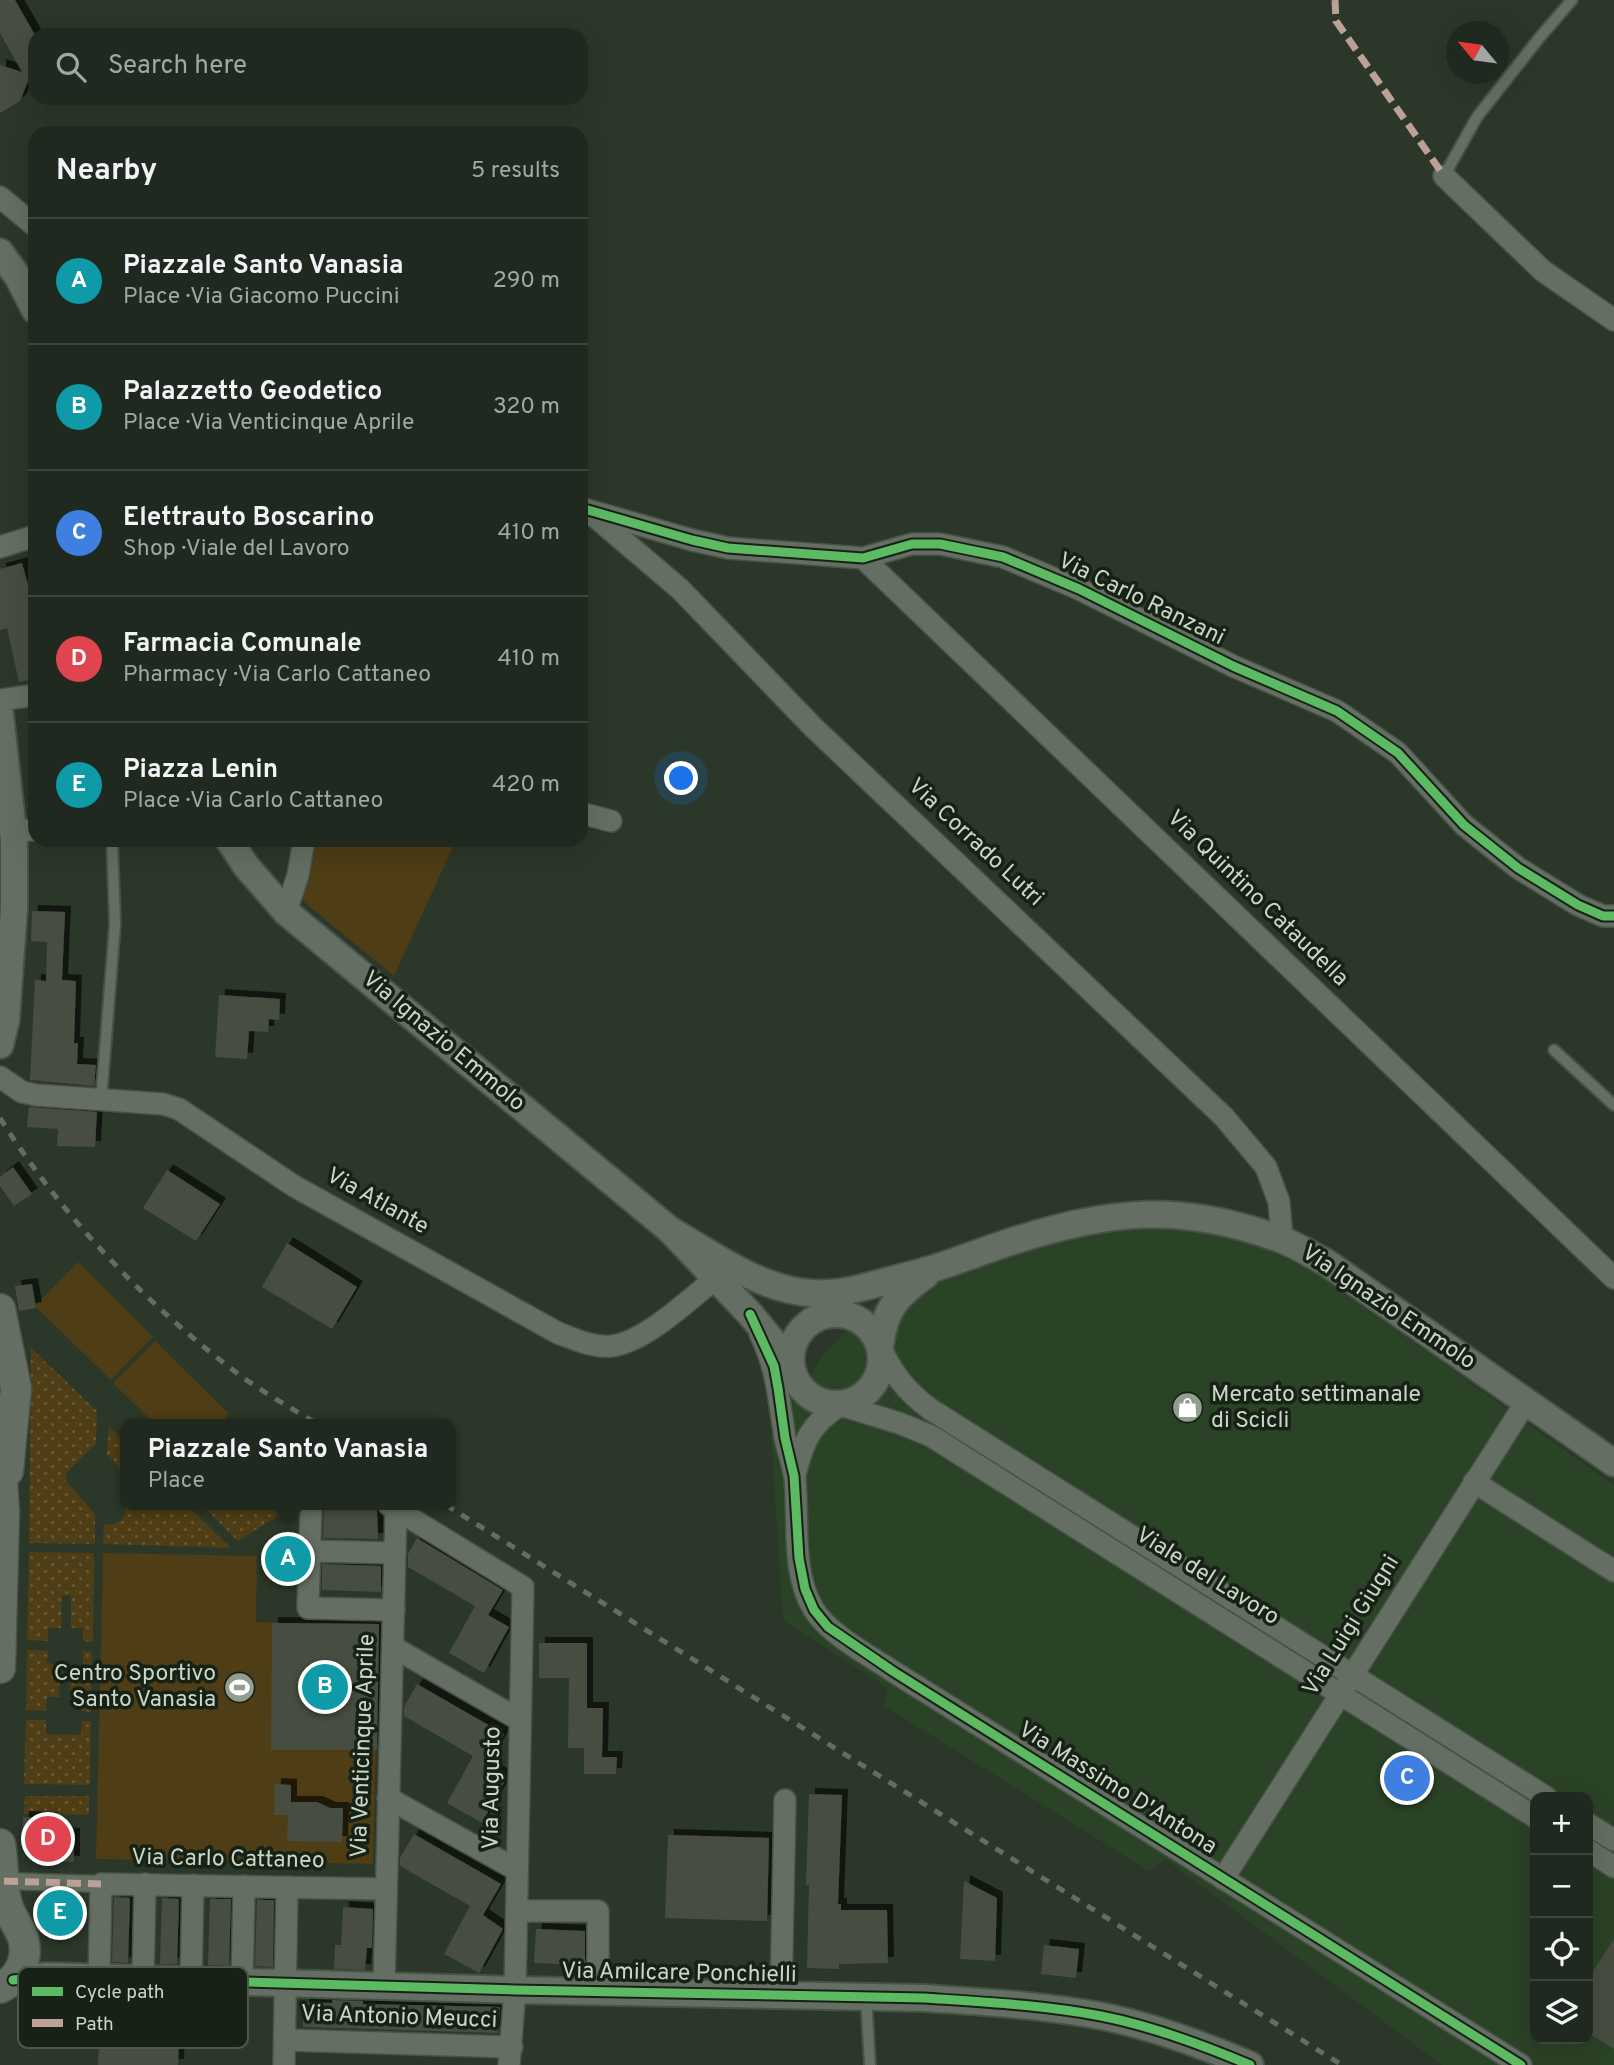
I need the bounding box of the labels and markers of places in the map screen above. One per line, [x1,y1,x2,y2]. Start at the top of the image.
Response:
place label: Mercato settimanale di Scicli [1211,1381,1421,1436]
shop icon: Mercato settimanale di Scicli [1171,1391,1205,1425]
pin: A [265,1533,311,1585]
place label: Centro Sportivo Santo Vanasia [54,1660,216,1715]
pin: B [302,1661,348,1713]
sports icon: Centro Sportivo Santo Vanasia [222,1670,256,1704]
pin: C [1384,1752,1430,1804]
pin: D [25,1813,71,1865]
pin: E [37,1887,83,1939]

